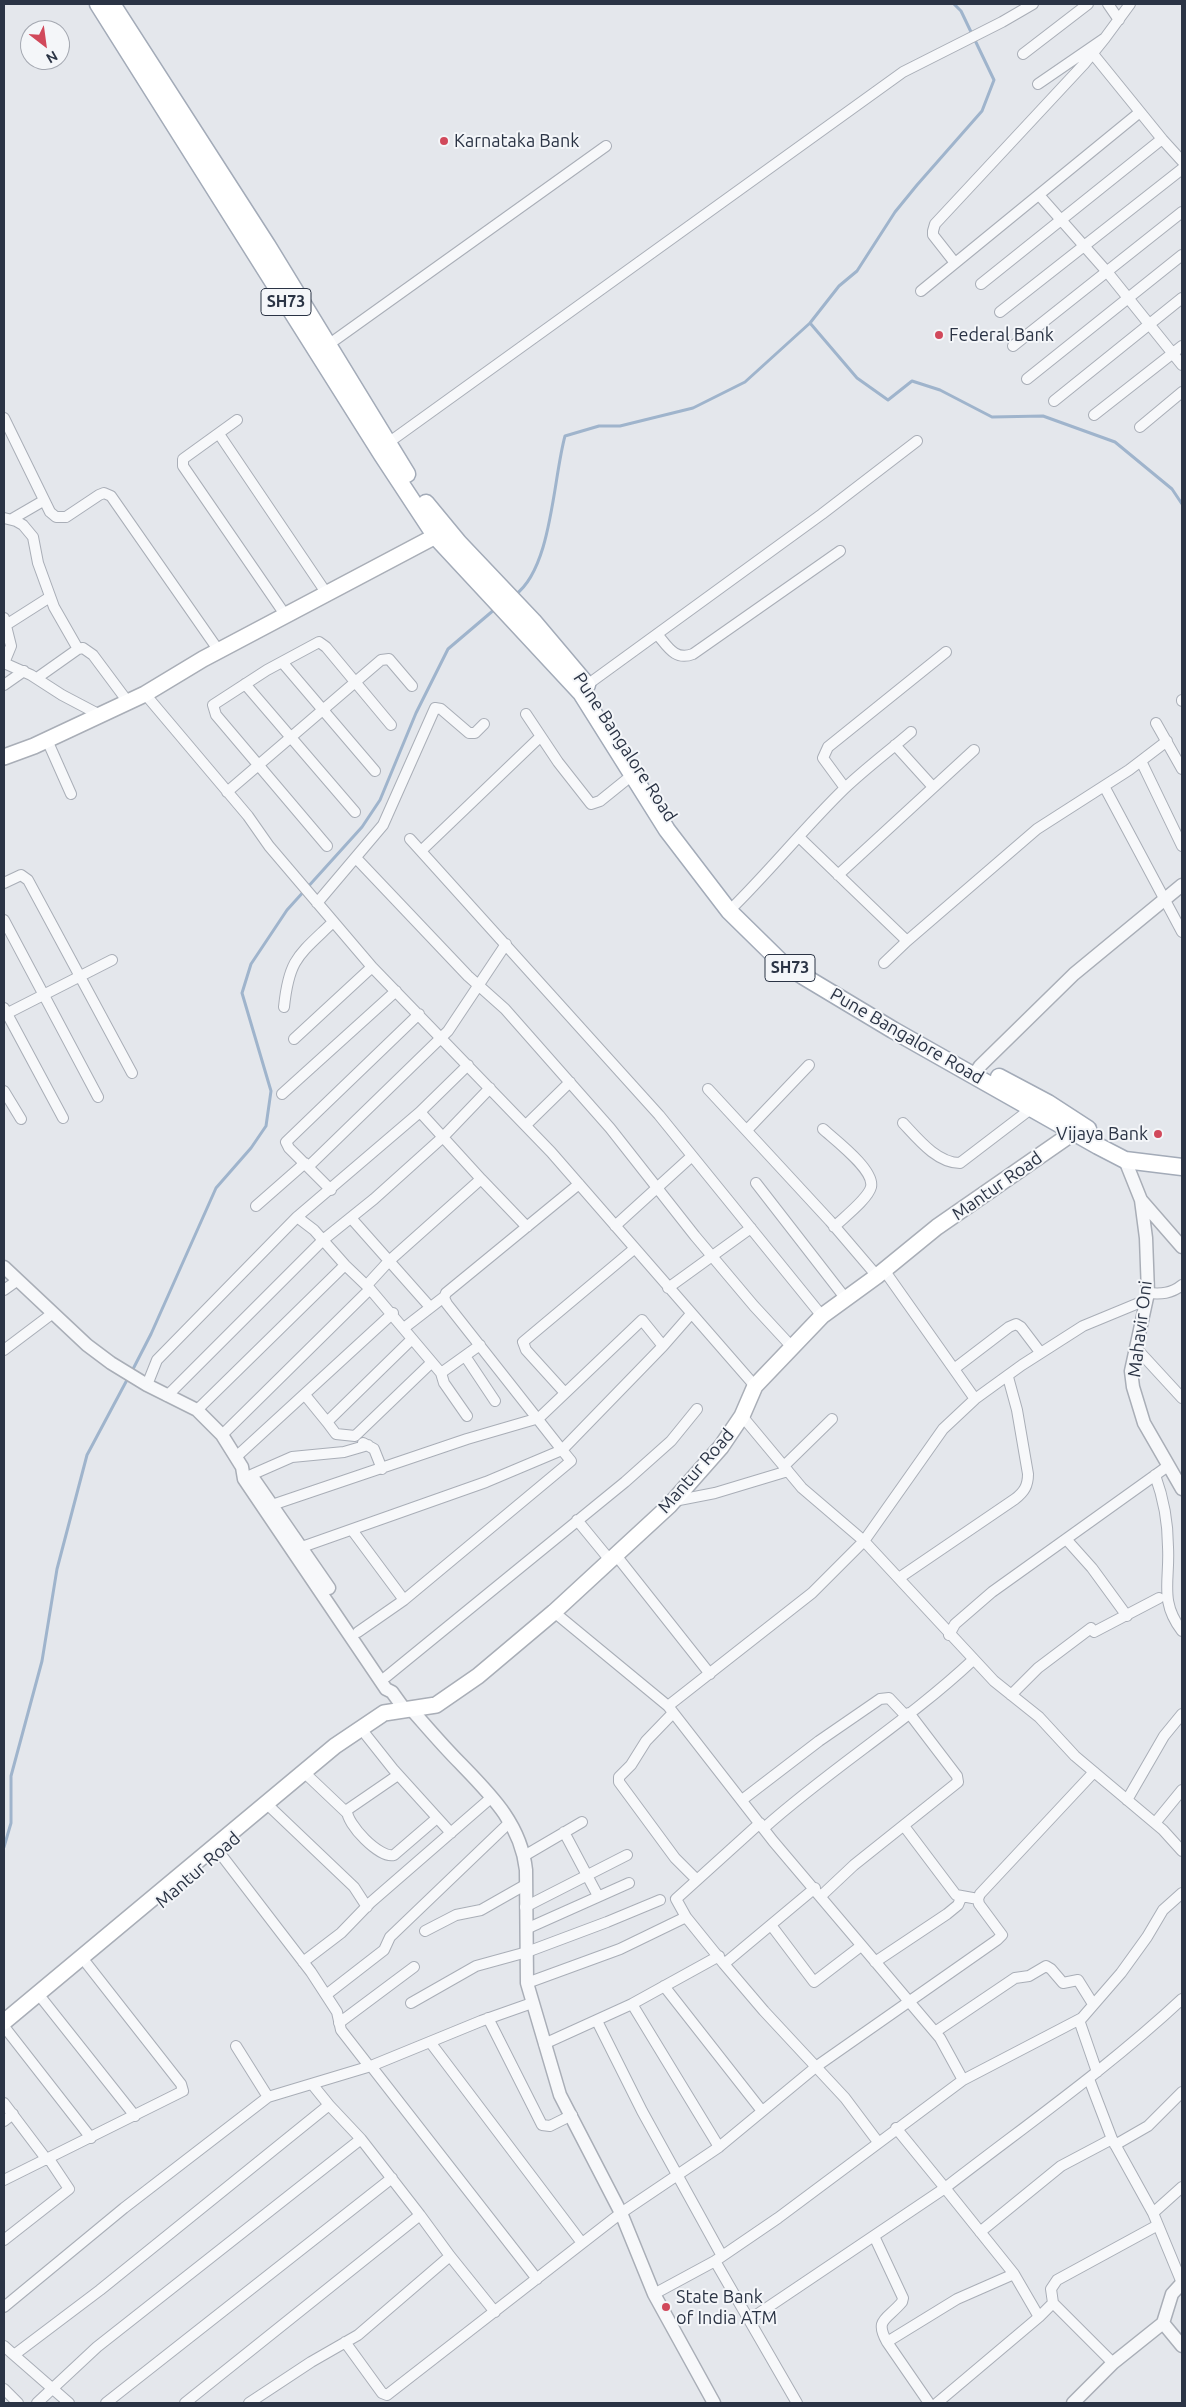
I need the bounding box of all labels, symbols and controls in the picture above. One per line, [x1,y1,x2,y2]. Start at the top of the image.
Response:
north arrow [20,20,70,70]
text: N [43,48,61,67]
place label: Karnataka Bank [454,130,579,152]
marker: Karnataka Bank [438,135,450,147]
road number: SH73 [261,288,311,316]
place label: Federal Bank [949,324,1054,346]
marker: Federal Bank [933,329,945,341]
street label: Pune Bangalore Road [569,668,681,826]
road number: SH73 [765,954,815,981]
street label: Pune Bangalore Road [826,983,988,1089]
place label: Vijaya Bank [1056,1123,1148,1145]
marker: Vijaya Bank [1152,1128,1164,1140]
street label: Mantur Road [948,1147,1046,1225]
street label: Mahavir Oni [1123,1279,1157,1379]
street label: Mantur Road [653,1424,739,1518]
street label: Mantur Road [151,1827,245,1913]
place label: State Bank of India ATM [676,2286,777,2328]
marker: State Bank of India ATM [660,2301,672,2313]

